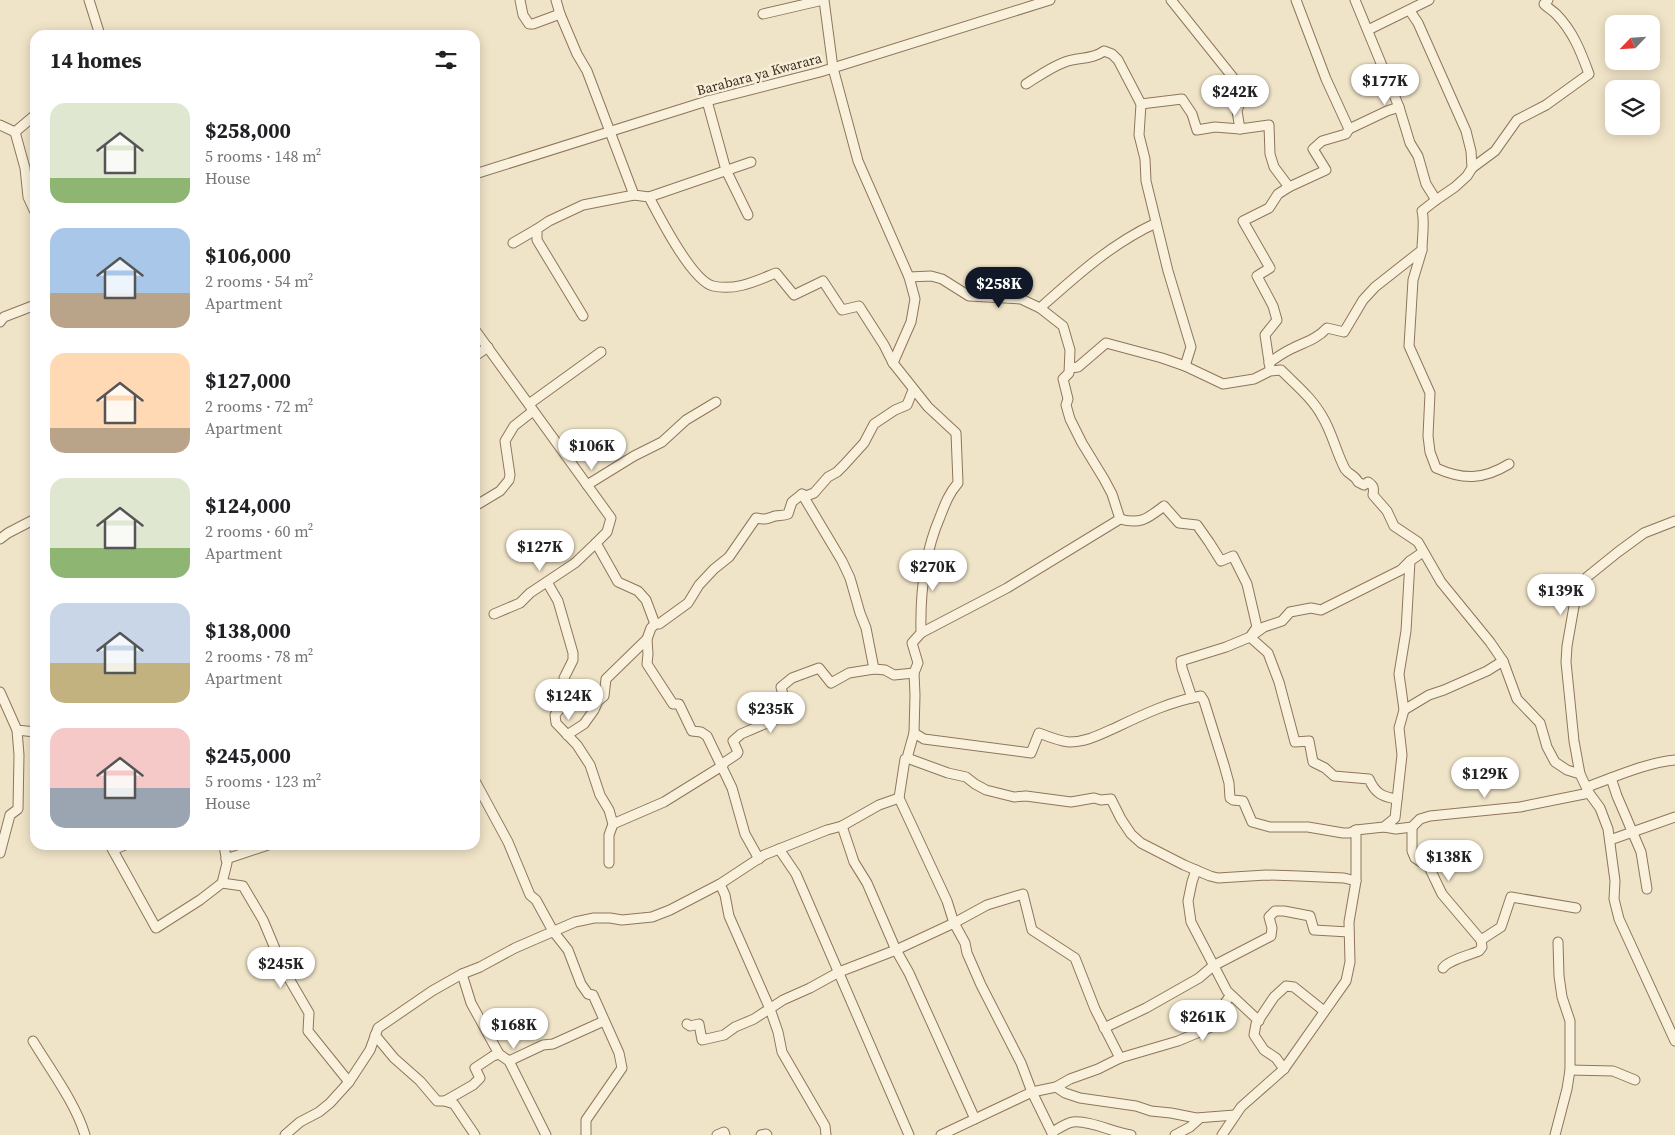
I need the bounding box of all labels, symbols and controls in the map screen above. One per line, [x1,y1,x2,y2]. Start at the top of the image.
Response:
north arrow [1605,15,1660,70]
map controls [1605,15,1660,135]
text: 14 homes [50,46,142,75]
icon: filters [432,46,460,74]
street label: Barabara ya Kwarara [694,47,825,100]
pin: $177K [1350,64,1420,106]
text: $177K [1362,69,1408,91]
pin: $242K [1200,74,1270,117]
text: $242K [1212,80,1258,102]
button: layers [1605,80,1660,135]
text: $258,000 [205,116,291,145]
icon: home [90,123,150,183]
text: 5 rooms · 148 m² [205,145,321,167]
text: House [205,167,250,189]
text: $106,000 [205,241,291,270]
icon: home [90,248,150,308]
pin: $258K [964,266,1034,309]
text: 2 rooms · 54 m² [205,270,313,292]
text: $258K [976,272,1022,294]
text: Apartment [205,292,282,314]
text: $127,000 [205,366,291,395]
icon: home [90,373,150,433]
text: 2 rooms · 72 m² [205,395,313,417]
text: Apartment [205,417,282,439]
pin: $106K [557,428,627,471]
text: $106K [569,434,615,456]
text: $124,000 [205,491,291,520]
icon: home [90,498,150,558]
text: 2 rooms · 60 m² [205,520,313,542]
pin: $127K [505,530,575,572]
text: $127K [517,535,563,557]
text: Apartment [205,542,282,564]
pin: $270K [898,550,968,592]
text: $270K [910,555,956,577]
pin: $139K [1526,574,1596,616]
text: $139K [1538,579,1584,601]
text: $138,000 [205,616,291,645]
icon: home [90,623,150,683]
text: 2 rooms · 78 m² [205,645,313,667]
text: Apartment [205,667,282,689]
pin: $124K [534,678,604,721]
text: $124K [546,684,592,706]
pin: $235K [736,692,806,734]
text: $235K [748,697,794,719]
text: $245,000 [205,741,291,770]
icon: home [90,748,150,808]
pin: $129K [1450,756,1520,799]
text: $129K [1462,762,1508,784]
text: 5 rooms · 123 m² [205,770,321,792]
text: House [205,792,250,814]
pin: $138K [1414,840,1484,882]
text: $138K [1426,845,1472,867]
pin: $245K [246,946,316,989]
text: $245K [258,952,304,974]
pin: $261K [1168,1000,1238,1042]
text: $261K [1180,1005,1226,1027]
pin: $168K [479,1008,549,1050]
text: $168K [491,1013,537,1035]

